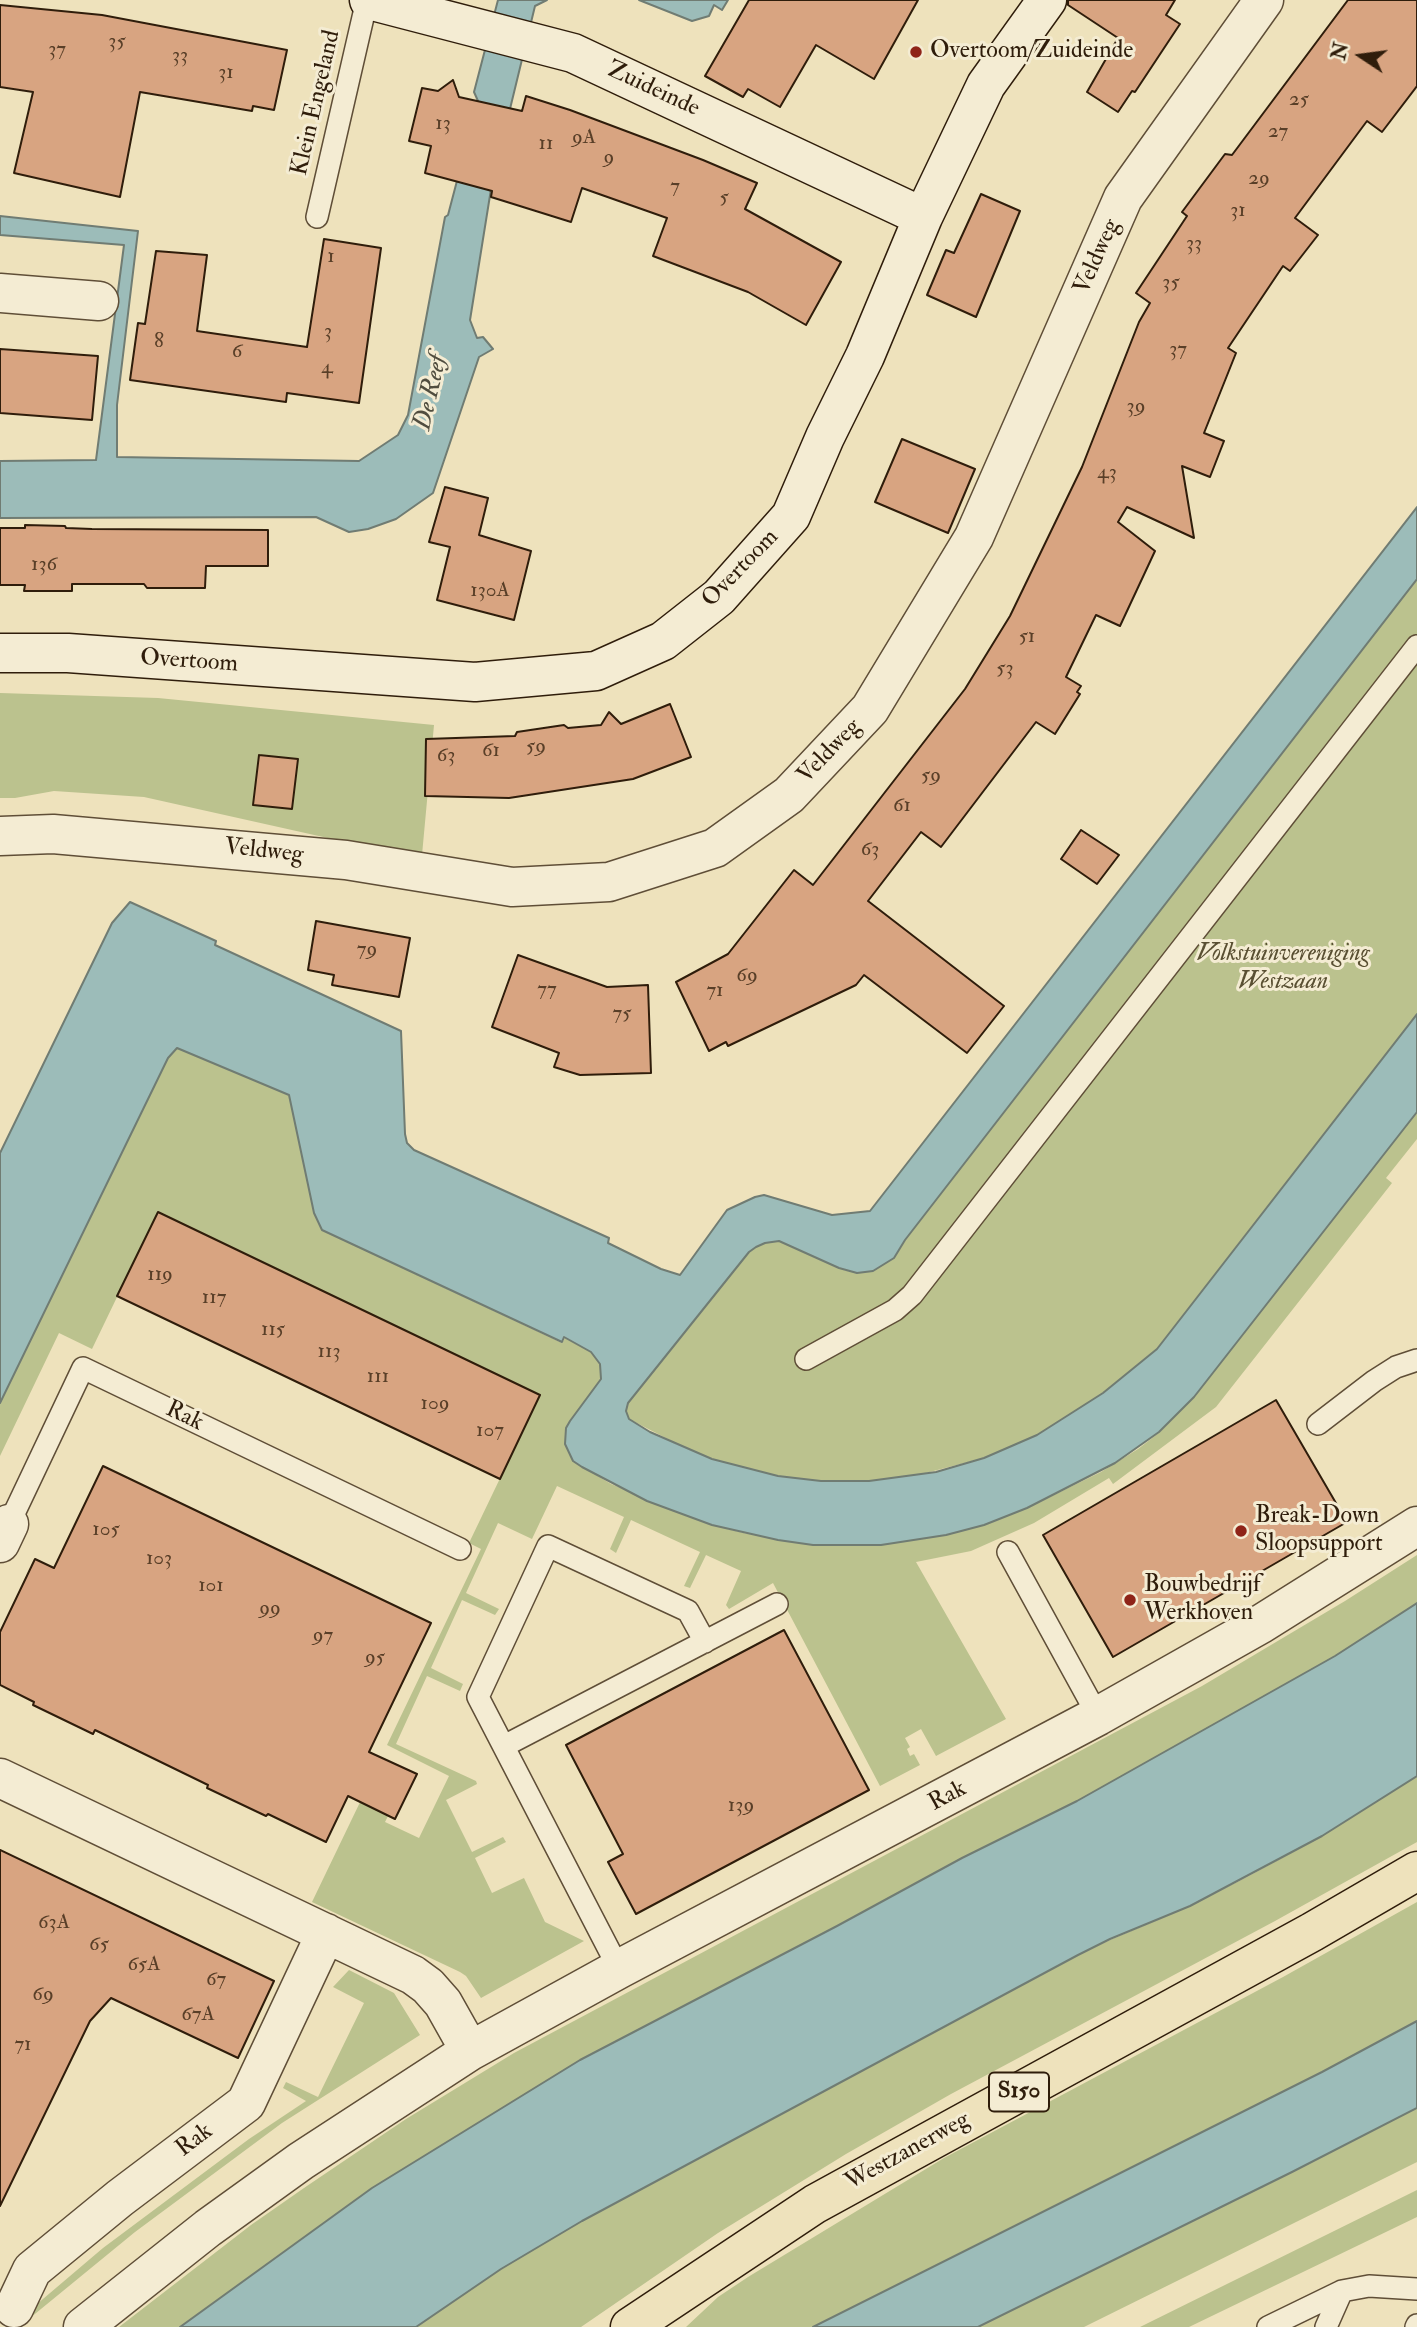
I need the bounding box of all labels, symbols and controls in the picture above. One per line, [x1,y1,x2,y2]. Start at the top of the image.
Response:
north arrow [1326,21,1396,91]
street label: Klein Engeland [286,28,348,178]
house number: 35 [108,29,126,55]
house number: 37 [48,37,66,63]
place label: Overtoom/Zuideinde [930,38,1133,66]
text: N [1327,40,1354,62]
house number: 33 [172,43,188,69]
marker: Overtoom/Zuideinde [908,44,924,60]
street label: Zuideinde [602,56,704,124]
house number: 31 [218,60,234,86]
house number: 25 [1289,87,1309,113]
house number: 13 [435,111,451,137]
house number: 27 [1268,119,1288,145]
house number: 9A [572,125,596,151]
house number: 11 [539,131,553,157]
house number: 9 [604,145,614,171]
house number: 29 [1248,166,1270,192]
house number: 7 [670,174,680,200]
house number: 5 [719,185,729,211]
house number: 31 [1230,198,1246,224]
street label: Veldweg [1069,215,1127,299]
house number: 33 [1186,231,1202,257]
house number: 1 [327,244,335,270]
house number: 35 [1162,270,1180,296]
house number: 3 [324,319,332,345]
house number: 8 [154,329,164,355]
house number: 37 [1169,337,1187,363]
house number: 6 [232,339,242,365]
water label: De Reef [408,352,456,434]
house number: 4 [321,355,333,381]
house number: 39 [1127,394,1145,420]
house number: 43 [1097,460,1117,486]
street label: Overtoom [697,524,785,614]
house number: 136 [31,552,57,578]
house number: 130A [470,578,510,604]
house number: 51 [1019,624,1035,650]
street label: Overtoom [139,644,239,680]
house number: 53 [996,656,1014,682]
street label: Veldweg [792,713,868,791]
house number: 59 [526,734,546,760]
house number: 61 [482,738,500,764]
house number: 63 [437,743,455,769]
house number: 59 [921,763,941,789]
house number: 61 [893,793,911,819]
street label: Veldweg [223,834,305,870]
house number: 63 [861,837,879,863]
house number: 79 [357,937,377,963]
park label: Volkstuinvereniging Westzaan [1197,941,1369,997]
house number: 69 [736,963,758,989]
house number: 77 [537,977,557,1003]
house number: 71 [706,978,724,1004]
house number: 75 [613,1001,631,1027]
house number: 119 [147,1262,173,1288]
house number: 117 [202,1285,226,1311]
house number: 115 [261,1317,285,1343]
house number: 113 [317,1339,341,1365]
house number: 111 [367,1364,389,1390]
house number: 109 [421,1391,449,1417]
street label: Rak [160,1396,208,1438]
house number: 107 [476,1418,504,1444]
place label: Break-Down Sloopsupport [1255,1503,1383,1559]
house number: 105 [92,1517,120,1543]
marker: Break-Down Sloopsupport [1233,1523,1249,1539]
house number: 103 [146,1546,172,1572]
place label: Bouwbedrijf Werkhoven [1144,1572,1261,1628]
house number: 101 [198,1573,224,1599]
marker: Bouwbedrijf Werkhoven [1122,1592,1138,1608]
house number: 99 [259,1596,281,1622]
house number: 97 [313,1623,333,1649]
house number: 95 [365,1645,385,1671]
street label: Rak [924,1775,972,1819]
house number: 139 [728,1793,754,1819]
house number: 63A [38,1910,70,1936]
house number: 65 [89,1932,109,1958]
house number: 65A [127,1952,161,1978]
house number: 67 [206,1967,226,1993]
house number: 69 [32,1982,54,2008]
house number: 67A [181,2002,215,2028]
house number: 71 [14,2032,32,2058]
road number: S150 [989,2072,1049,2112]
street label: Westzanerweg [841,2106,975,2198]
street label: Rak [171,2118,219,2164]

